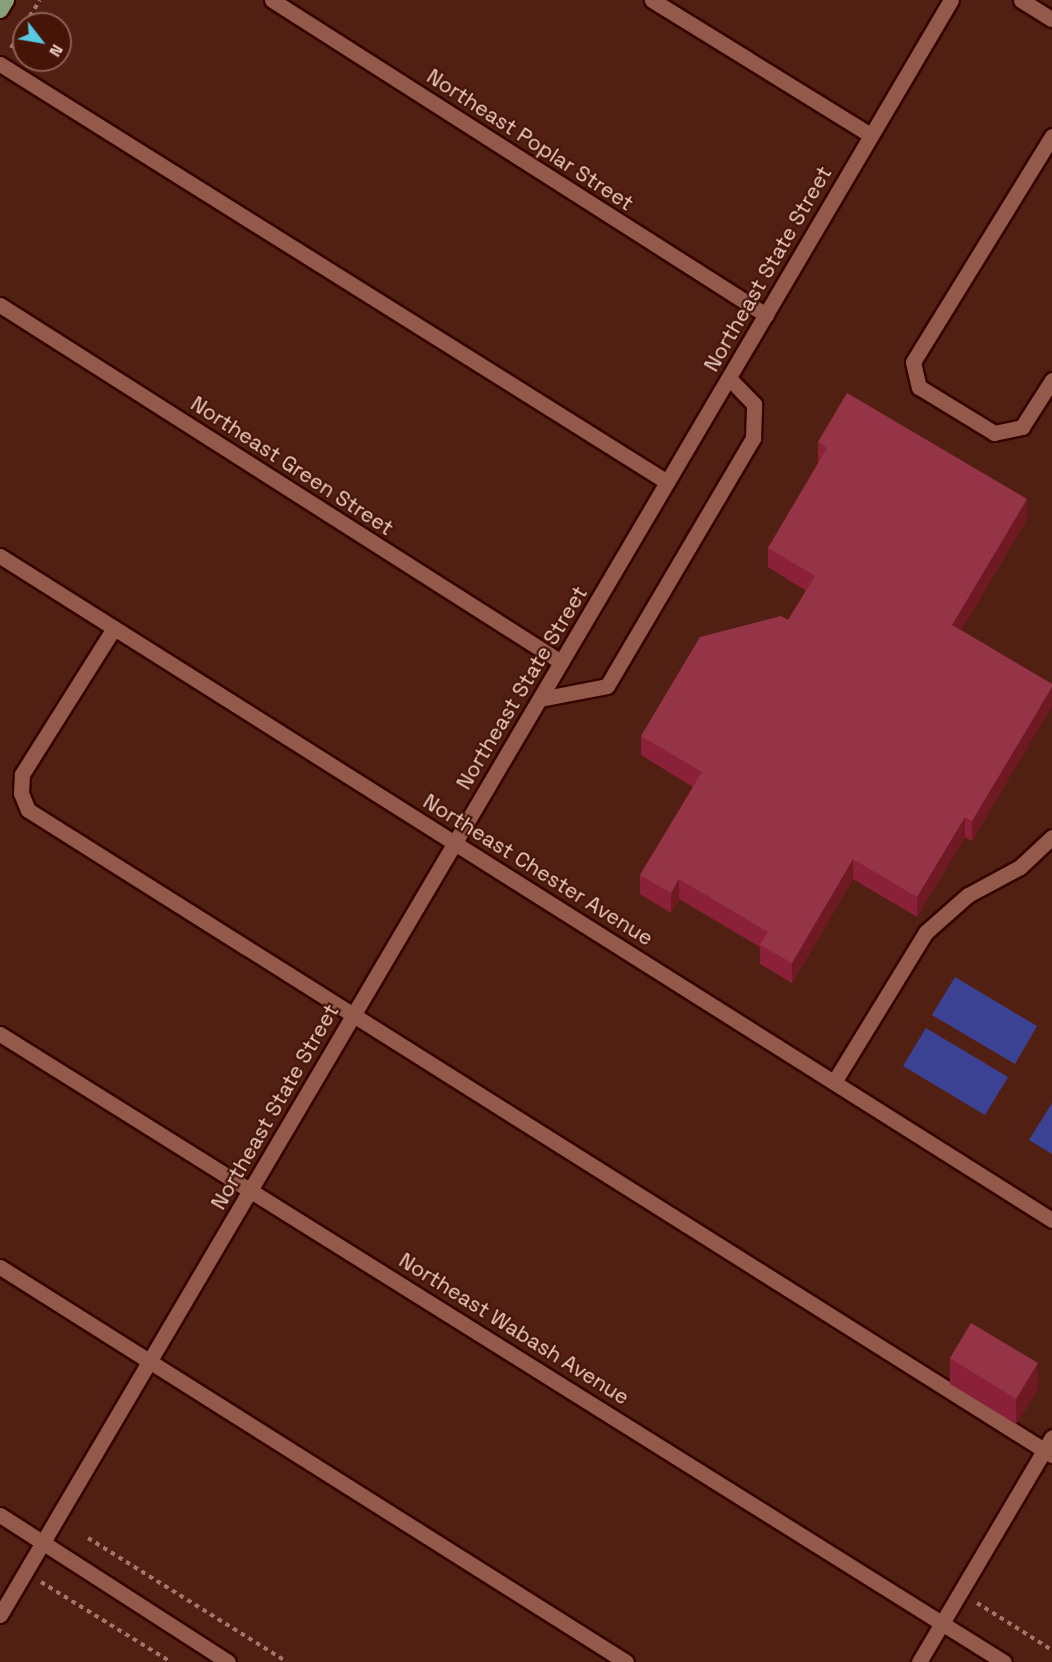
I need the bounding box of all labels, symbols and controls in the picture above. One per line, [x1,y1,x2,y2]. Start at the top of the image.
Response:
north arrow [12,12,72,72]
text: N [44,40,68,60]
street label: Northeast Poplar Street [422,64,638,216]
street label: Northeast State Street [699,162,837,376]
street label: Northeast Green Street [186,391,398,541]
street label: Northeast State Street [451,582,593,794]
street label: Northeast Chester Avenue [418,789,658,951]
street label: Northeast State Street [206,1000,344,1214]
street label: Northeast Wabash Avenue [394,1248,634,1410]

